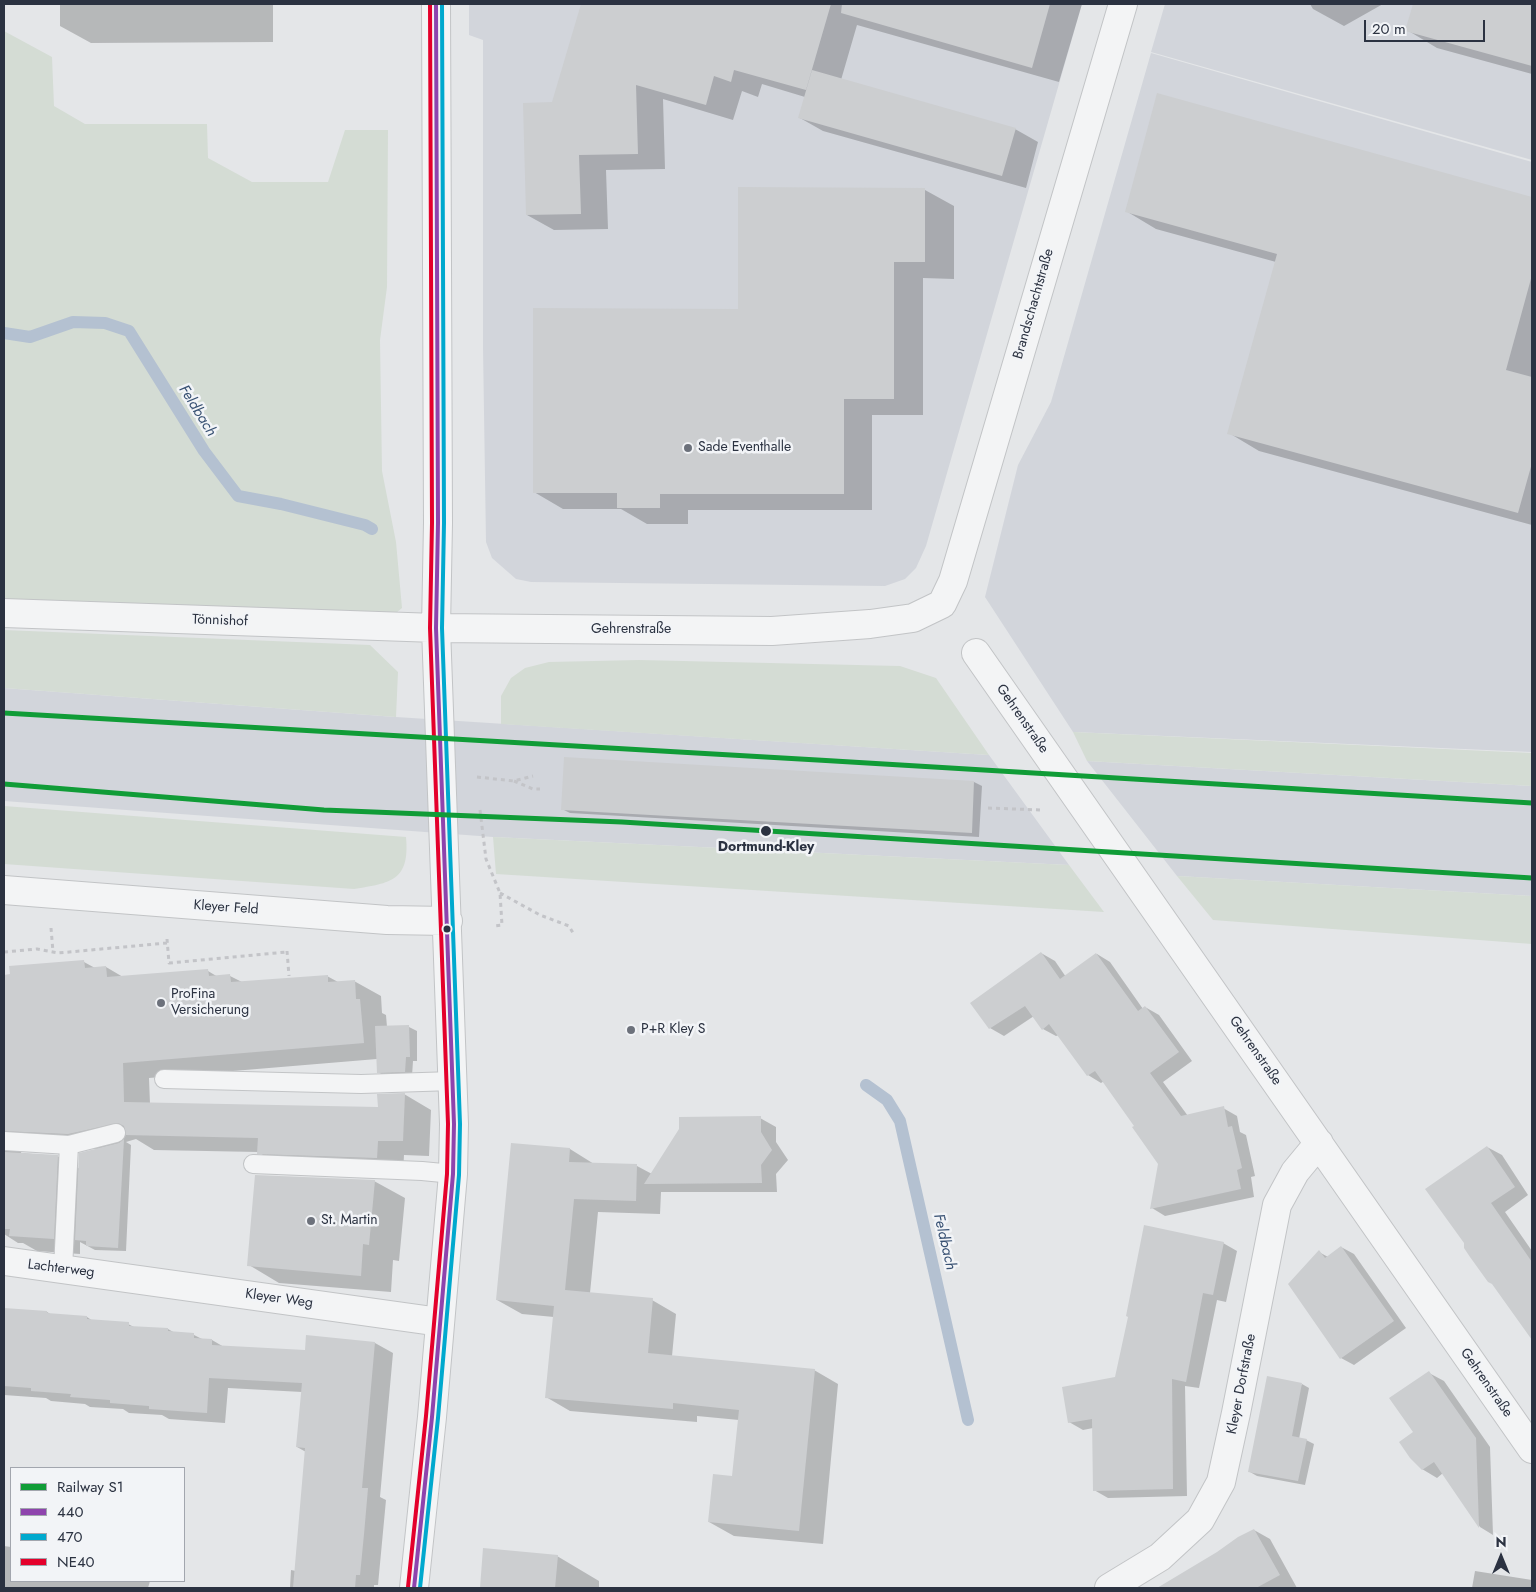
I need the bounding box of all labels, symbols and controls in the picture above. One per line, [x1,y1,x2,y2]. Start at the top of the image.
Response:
scale bar [1366,10,1487,42]
text: 20 m [1372,18,1406,40]
street label: Brandschachtstraße [1010,247,1058,361]
water label: Feldbach [174,382,220,440]
place label: Sade Eventhalle [698,440,791,456]
marker: Sade Eventhalle [682,442,694,454]
street label: Tönnishof [192,612,248,630]
street label: Gehrenstraße [591,622,671,638]
street label: Gehrenstraße [992,681,1052,757]
marker: Dortmund-Kley [759,824,773,838]
place label: Dortmund-Kley [718,840,814,856]
street label: Kleyer Feld [193,897,259,919]
unlabelled marker [442,924,452,934]
place label: ProFina Versicherung [171,987,249,1020]
marker: ProFina Versicherung [155,997,167,1009]
street label: Gehrenstraße [1225,1013,1285,1089]
place label: P+R Kley S [641,1022,705,1038]
marker: P+R Kley S [625,1024,637,1036]
water label: Feldbach [929,1212,959,1272]
place label: St. Martin [321,1213,378,1229]
marker: St. Martin [305,1215,317,1227]
street label: Lachterweg [27,1257,95,1281]
street label: Kleyer Weg [244,1286,314,1312]
street label: Kleyer Dorfstraße [1224,1332,1260,1436]
street label: Gehrenstraße [1456,1345,1516,1421]
legend [10,1467,185,1582]
text: Railway S1 [57,1476,123,1498]
text: 440 [57,1501,84,1523]
text: 470 [57,1526,83,1548]
north arrow [1476,1532,1526,1582]
text: N [1495,1532,1507,1552]
text: NE40 [57,1551,95,1573]

